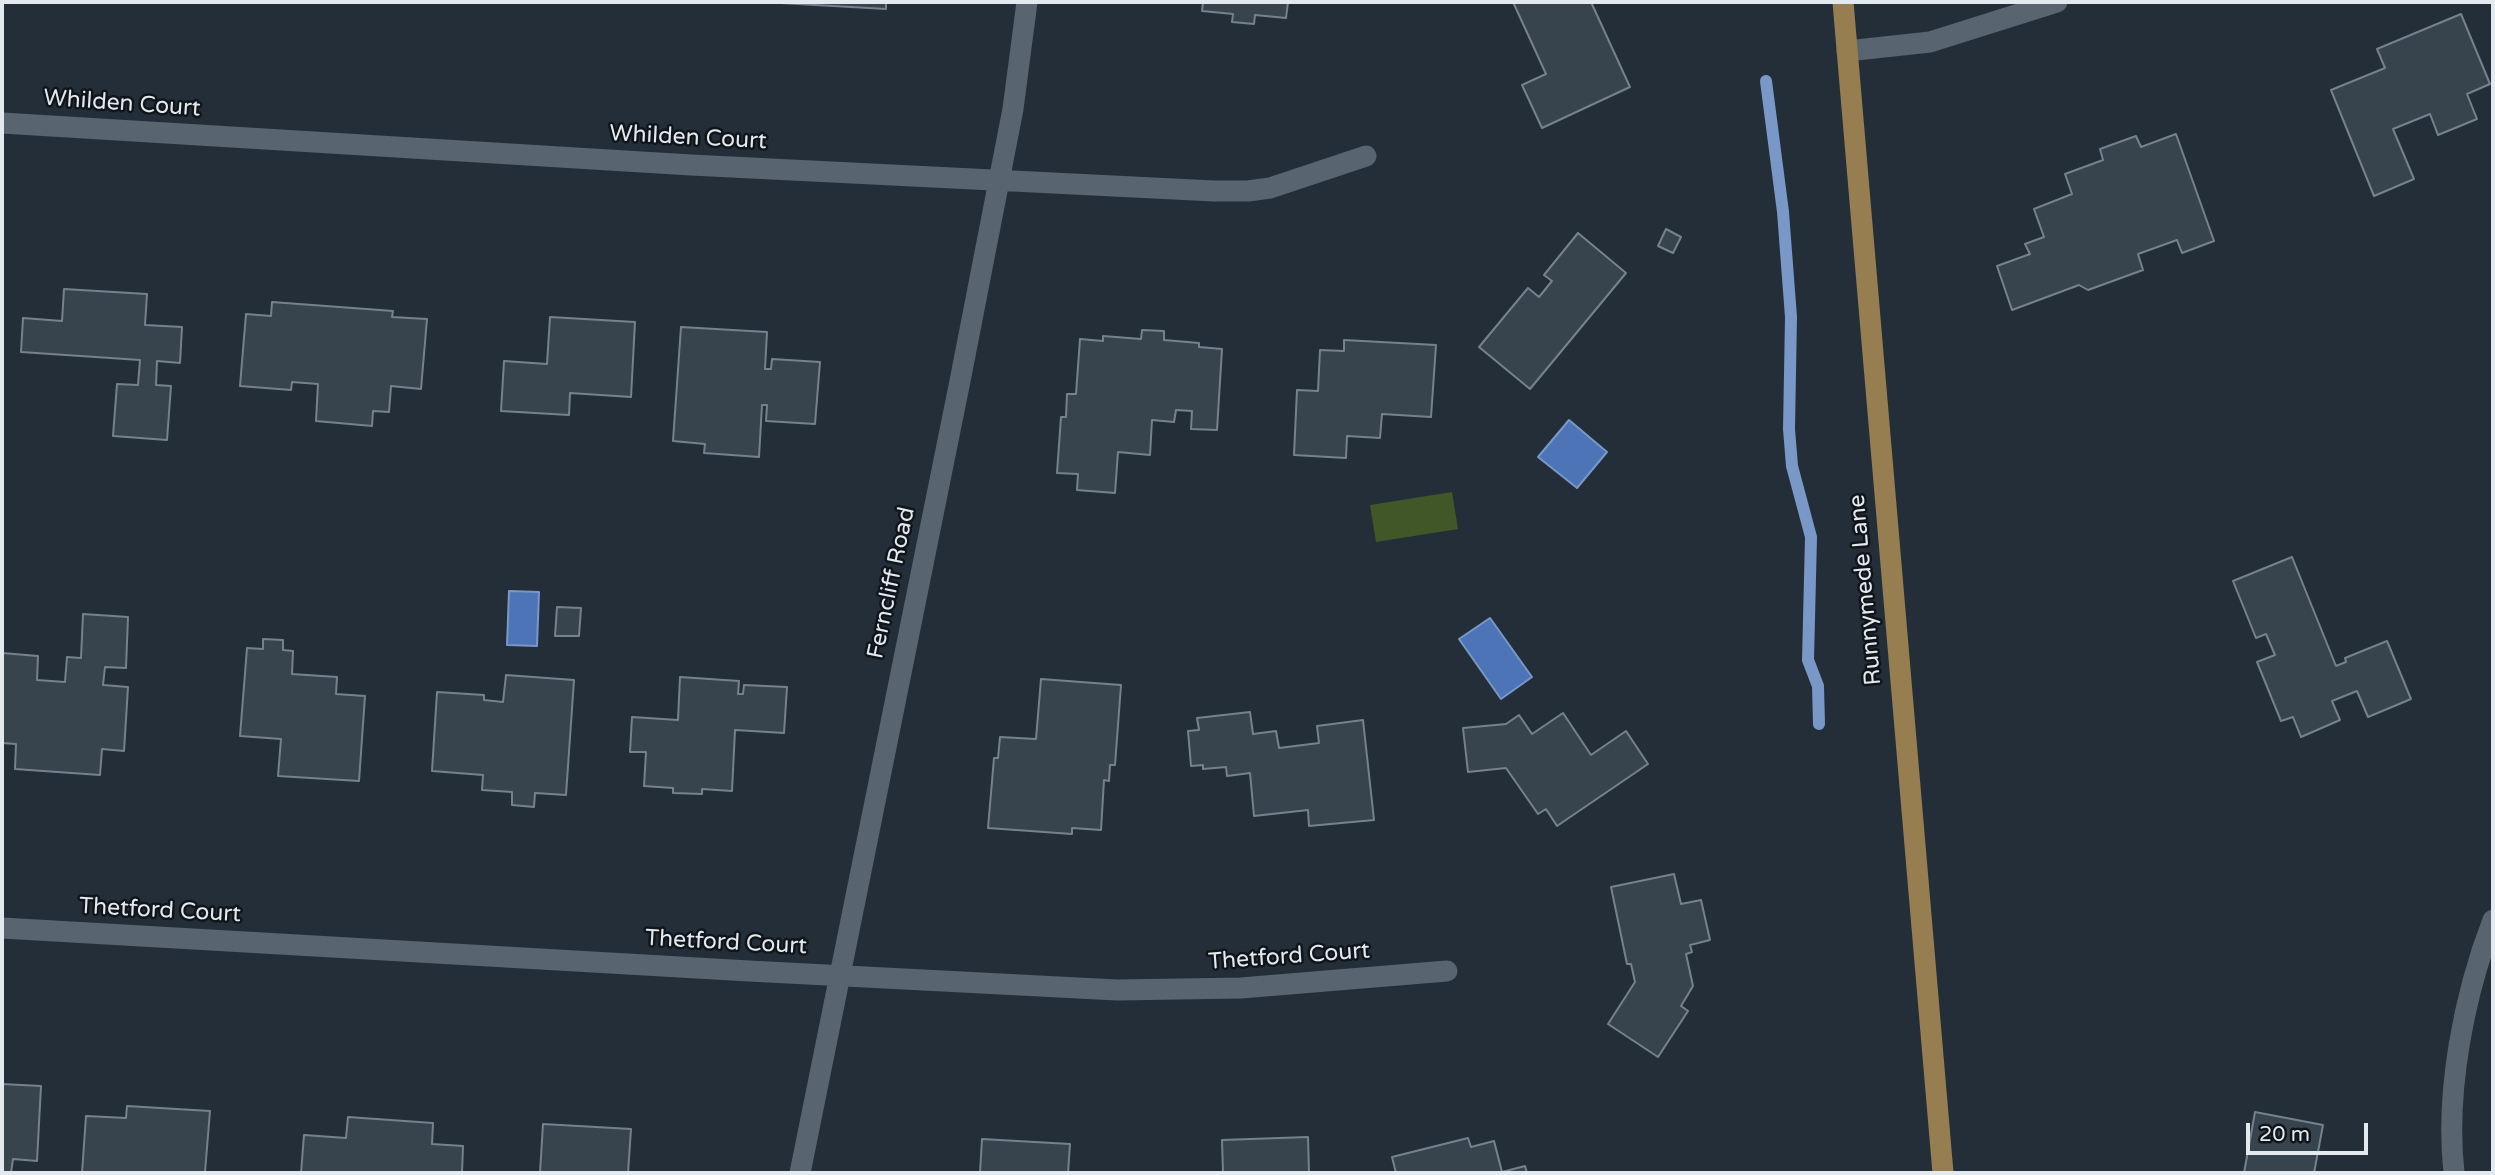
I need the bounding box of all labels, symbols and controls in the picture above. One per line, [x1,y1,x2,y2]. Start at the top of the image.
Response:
street label: Whilden Court [43,85,201,123]
street label: Whilden Court [609,120,767,156]
street label: Runnymede Lane [1844,493,1888,687]
street label: Ferncliff Road [862,505,922,661]
street label: Thetford Court [78,893,242,929]
street label: Thetford Court [644,925,808,961]
street label: Thetford Court [1207,938,1371,976]
scale bar [2250,1108,2372,1152]
text: 20 m [2259,1122,2310,1147]

